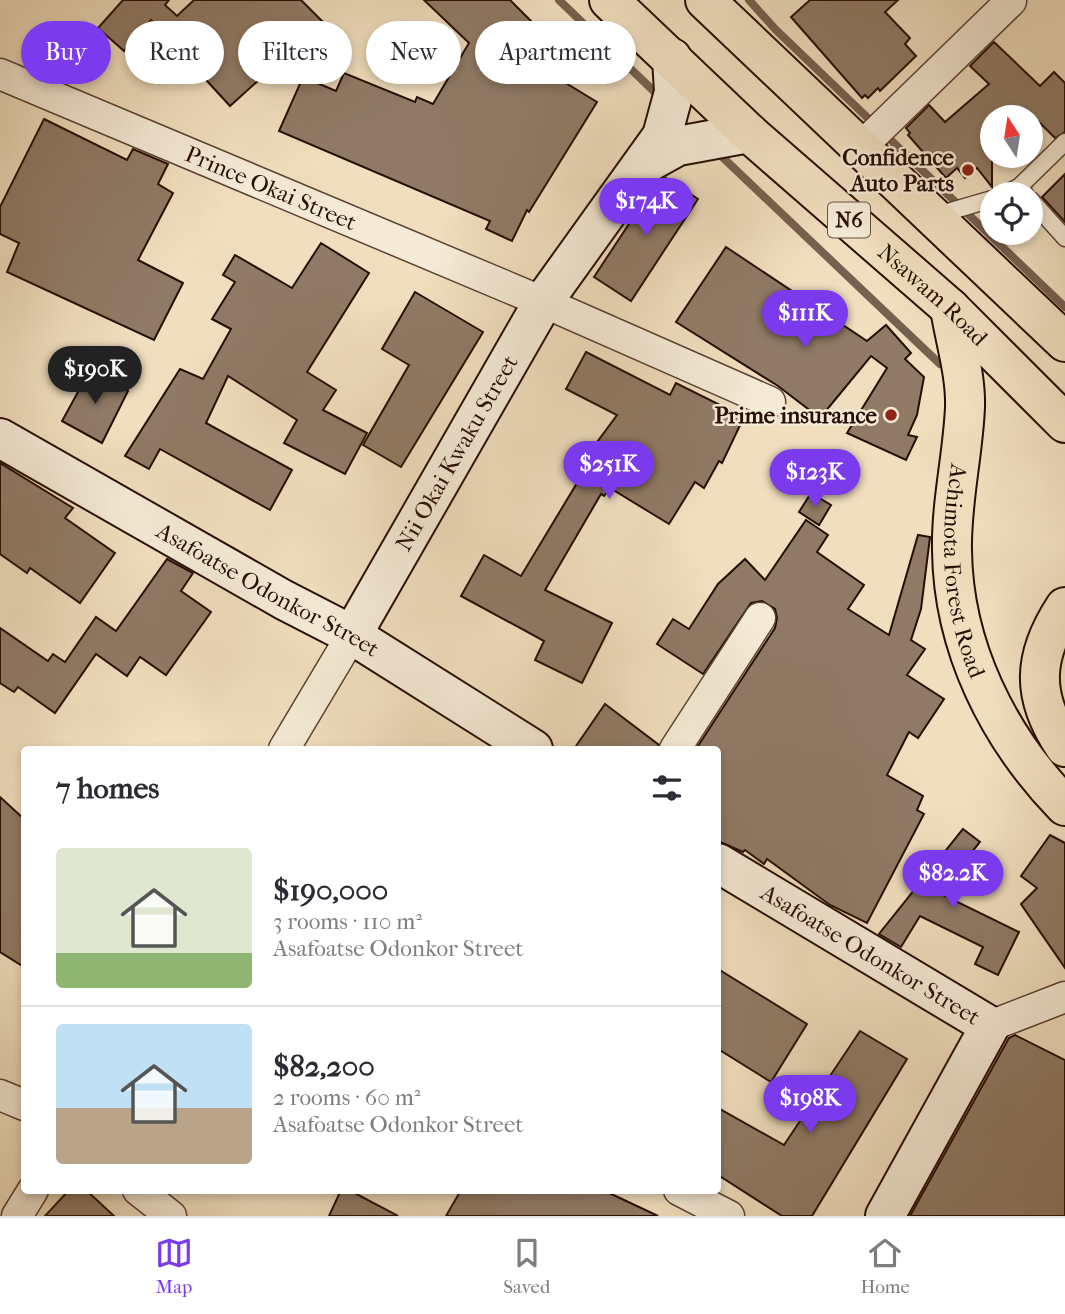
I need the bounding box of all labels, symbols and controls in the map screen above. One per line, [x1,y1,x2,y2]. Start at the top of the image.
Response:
chip: Buy [21,21,111,84]
chip: Rent [125,21,224,84]
chip: Filters [238,21,352,84]
chip: New [366,21,461,84]
chip: Apartment [475,21,636,84]
north arrow [980,105,1043,168]
map controls [980,105,1043,245]
street label: Prince Okai Street [181,140,361,236]
place label: Confidence Auto Parts [842,144,955,197]
marker: Confidence Auto Parts [960,162,976,178]
pin: $174K [597,178,695,238]
button: locate [980,182,1043,245]
text: $174K [615,187,677,214]
road number: N6 [828,202,870,238]
street label: Nsawam Road [873,238,994,352]
pin: $111K [756,290,854,350]
text: $111K [778,299,832,326]
pin: $190K [46,346,144,406]
street label: Nii Okai Kwaku Street [390,350,523,556]
text: $190K [64,355,126,382]
place label: Prime insurance [714,402,878,429]
marker: Prime insurance [883,407,899,423]
pin: $251K [560,442,658,501]
pin: $123K [766,449,864,509]
text: $251K [579,450,639,477]
text: $123K [786,458,844,485]
street label: Achimota Forest Road [938,461,991,682]
street label: Asafoatse Odonkor Street [151,516,385,662]
icon: filters [648,769,686,807]
text: 7 homes [56,771,159,806]
pin: $82.2K [896,850,1010,910]
text: $82.2K [918,859,988,886]
text: $190,000 [273,873,388,908]
icon: home [112,876,196,960]
street label: Asafoatse Odonkor Street [755,878,985,1031]
text: 3 rooms · 110 m² [273,908,422,935]
text: Asafoatse Odonkor Street [273,935,524,962]
text: $82,200 [273,1049,375,1084]
icon: home [112,1052,196,1136]
pin: $198K [761,1076,859,1135]
text: 2 rooms · 60 m² [273,1084,420,1111]
text: $198K [779,1084,841,1111]
text: Asafoatse Odonkor Street [273,1111,524,1138]
tab: Map [155,1234,193,1298]
tab: Saved [503,1234,550,1298]
tab: Home [860,1234,910,1298]

